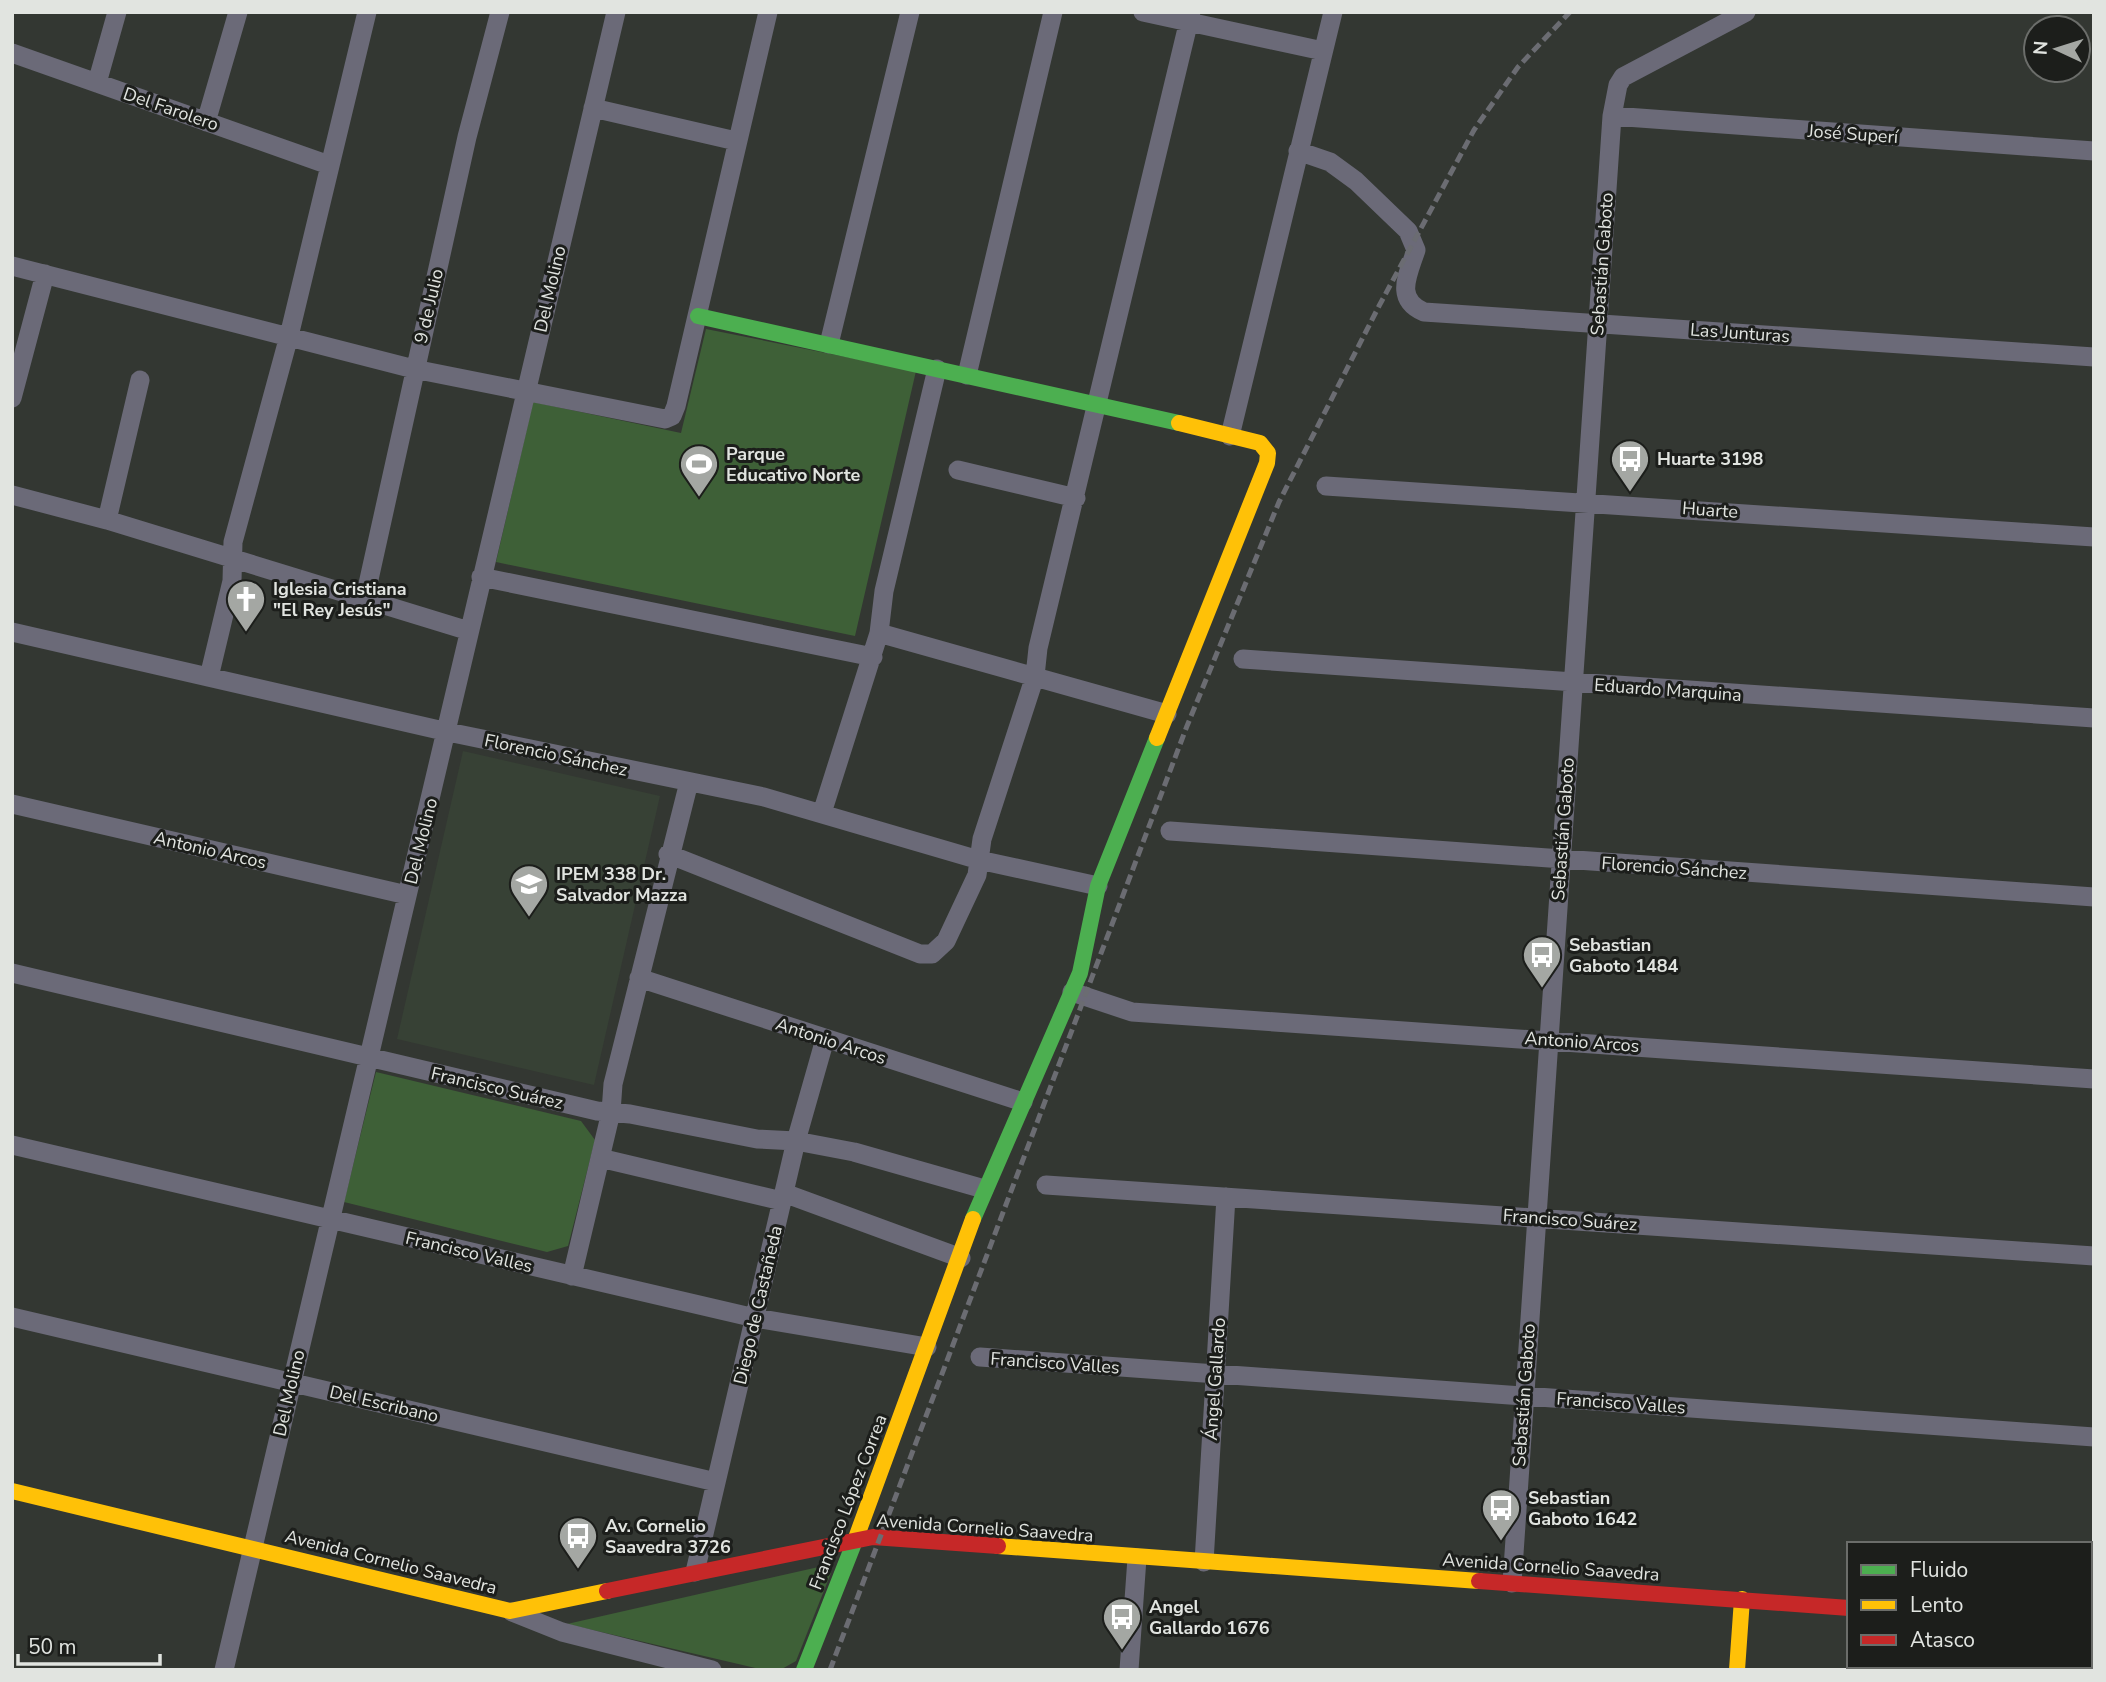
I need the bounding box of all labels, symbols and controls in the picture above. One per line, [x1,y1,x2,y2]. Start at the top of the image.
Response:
north arrow [2022,14,2092,84]
text: N [2028,40,2055,56]
street label: Del Farolero [120,81,222,137]
street label: José Superí [1806,119,1900,149]
street label: Sebastián Gaboto [1585,192,1619,336]
street label: Del Molino [528,243,572,335]
street label: 9 de Julio [409,266,449,346]
street label: Las Junturas [1689,318,1791,348]
bus stop icon: Huarte 3198 [1609,438,1651,493]
place label: Parque Educativo Norte [726,442,860,487]
sports icon: Parque Educativo Norte [678,443,720,498]
place label: Huarte 3198 [1657,447,1764,471]
street label: Huarte [1681,496,1739,524]
place label: Iglesia Cristiana "El Rey Jesús" [273,577,407,622]
church icon: Iglesia Cristiana "El Rey Jesús" [225,578,267,633]
street label: Eduardo Marquina [1593,673,1743,707]
street label: Florencio Sánchez [482,728,630,782]
street label: Sebastián Gaboto [1546,757,1580,901]
street label: Del Molino [399,795,443,887]
street label: Antonio Arcos [151,825,269,875]
street label: Florencio Sánchez [1601,851,1747,885]
place label: IPEM 338 Dr. Salvador Mazza [556,862,687,907]
school or university icon: IPEM 338 Dr. Salvador Mazza [508,863,550,918]
place label: Sebastian Gaboto 1484 [1569,933,1679,978]
bus stop icon: Sebastian Gaboto 1484 [1521,934,1563,989]
street label: Antonio Arcos [773,1012,889,1070]
street label: Antonio Arcos [1524,1026,1640,1058]
street label: Francisco Suárez [429,1061,565,1115]
street label: Francisco Suárez [1502,1203,1638,1237]
street label: Diego de Castañeda [728,1223,788,1387]
street label: Francisco Valles [403,1226,535,1278]
street label: Ángel Gallardo [1199,1317,1231,1441]
street label: Sebastián Gaboto [1507,1323,1541,1467]
street label: Del Molino [267,1347,311,1439]
street label: Francisco Valles [990,1347,1120,1379]
street label: Del Escribano [327,1380,441,1428]
street label: Francisco Valles [1556,1387,1686,1419]
street label: Francisco López Correa [803,1411,893,1593]
place label: Sebastian Gaboto 1642 [1528,1486,1637,1531]
bus stop icon: Sebastian Gaboto 1642 [1480,1487,1522,1542]
street label: Avenida Cornelio Saavedra [876,1508,1094,1548]
place label: Av. Cornelio Saavedra 3726 [605,1514,731,1559]
bus stop icon: Av. Cornelio Saavedra 3726 [557,1515,599,1570]
street label: Avenida Cornelio Saavedra [283,1524,499,1600]
legend [1847,1542,2092,1668]
street label: Avenida Cornelio Saavedra [1442,1547,1660,1587]
text: Fluido [1910,1556,1968,1584]
text: Lento [1910,1591,1963,1619]
place label: Angel Gallardo 1676 [1149,1595,1270,1640]
bus stop icon: Angel Gallardo 1676 [1101,1596,1143,1651]
scale bar [18,1622,159,1666]
text: Atasco [1910,1626,1975,1654]
text: 50 m [28,1633,77,1661]

